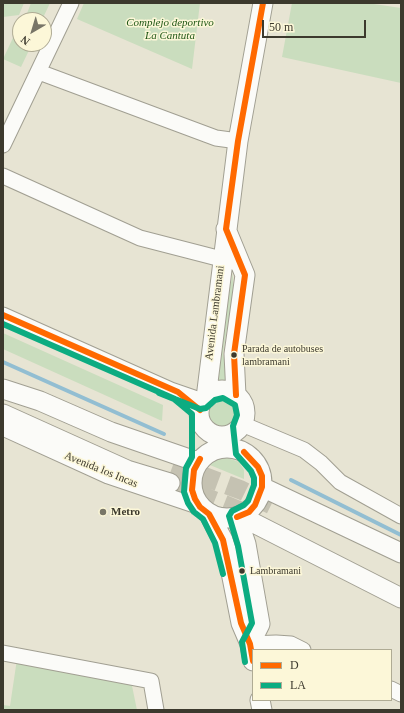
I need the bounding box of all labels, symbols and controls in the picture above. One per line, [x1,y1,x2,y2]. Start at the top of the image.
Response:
north arrow [12,12,52,52]
scale bar [264,12,368,38]
park label: Complejo deportivo La Cantuta [126,16,214,42]
text: 50 m [269,20,293,34]
text: N [18,33,32,48]
street label: Avenida Lambramani [203,265,227,361]
place label: Parada de autobuses lambramani [242,343,323,366]
marker: Parada de autobuses lambramani [229,350,239,360]
street label: Avenida los Incas [62,449,140,491]
place label: Metro [111,505,140,519]
marker: Metro [98,507,108,517]
place label: Lambramani [250,565,301,577]
marker: Lambramani [237,566,247,576]
legend [252,649,392,701]
text: D [290,658,299,672]
text: LA [290,678,306,692]

